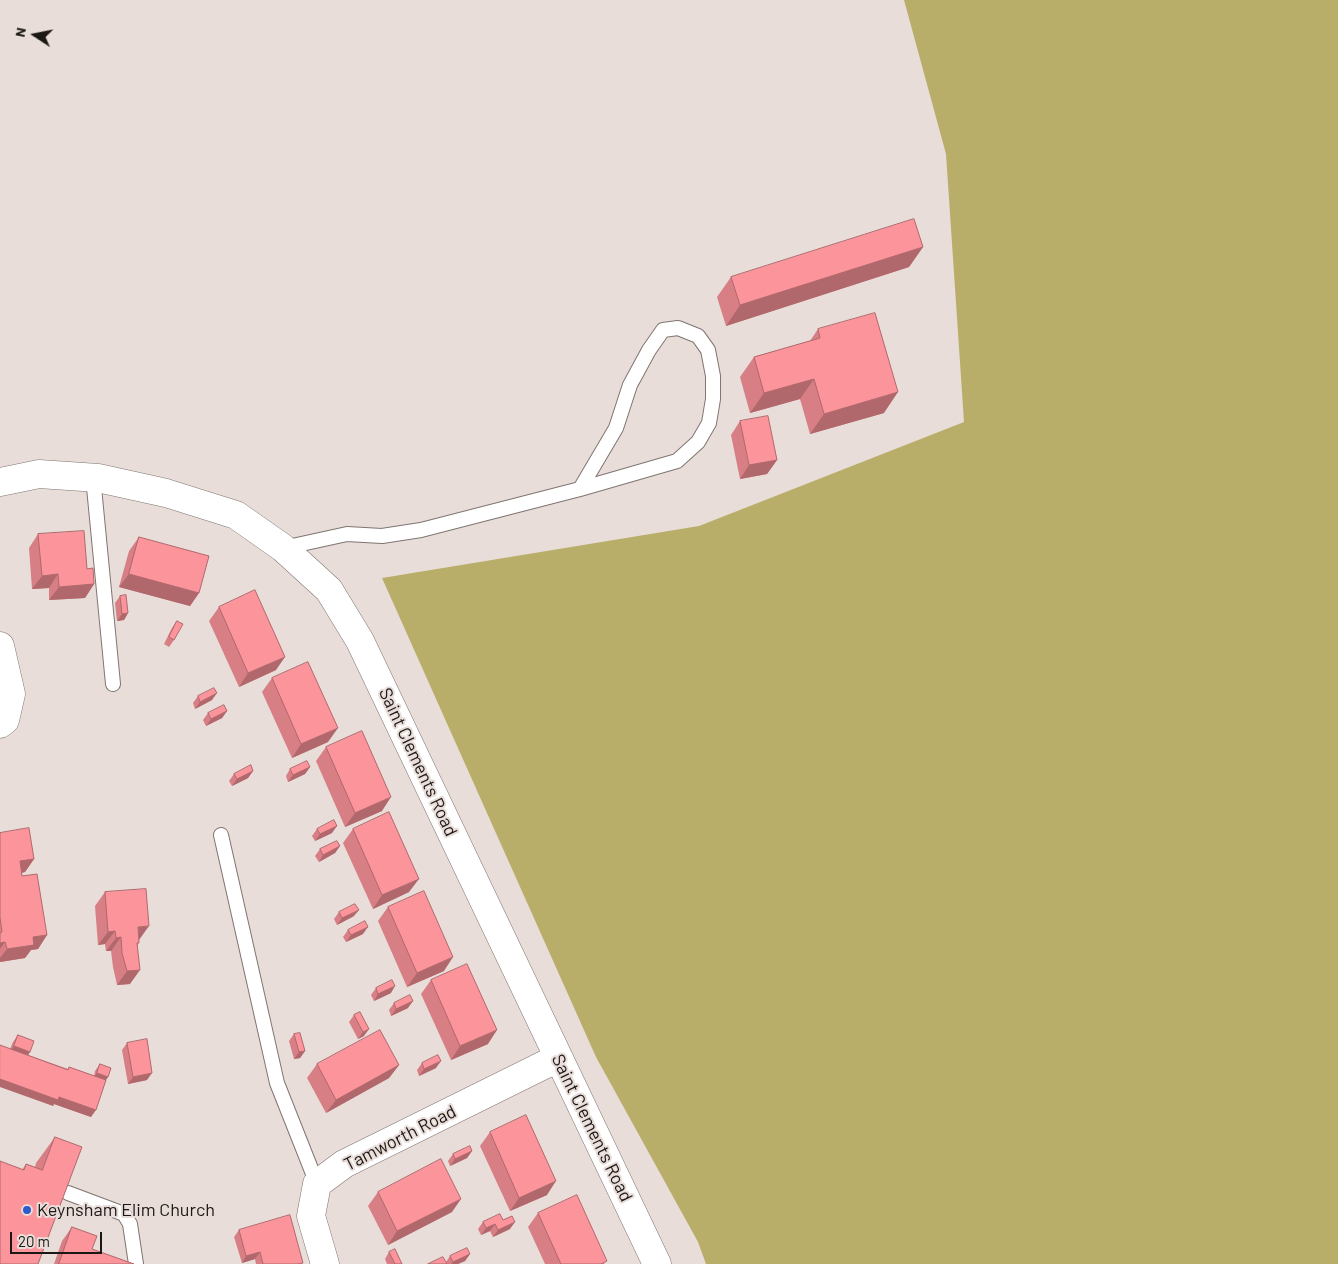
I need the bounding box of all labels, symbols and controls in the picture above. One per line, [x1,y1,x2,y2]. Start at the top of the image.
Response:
north arrow [10,10,60,60]
text: N [11,26,29,38]
street label: Saint Clements Road [374,684,462,840]
street label: Saint Clements Road [547,1051,637,1205]
street label: Tamworth Road [340,1100,460,1176]
place label: Keynsham Elim Church [37,1199,215,1221]
marker: Keynsham Elim Church [21,1204,33,1216]
scale bar [12,1222,105,1254]
text: 20 m [18,1232,50,1250]

